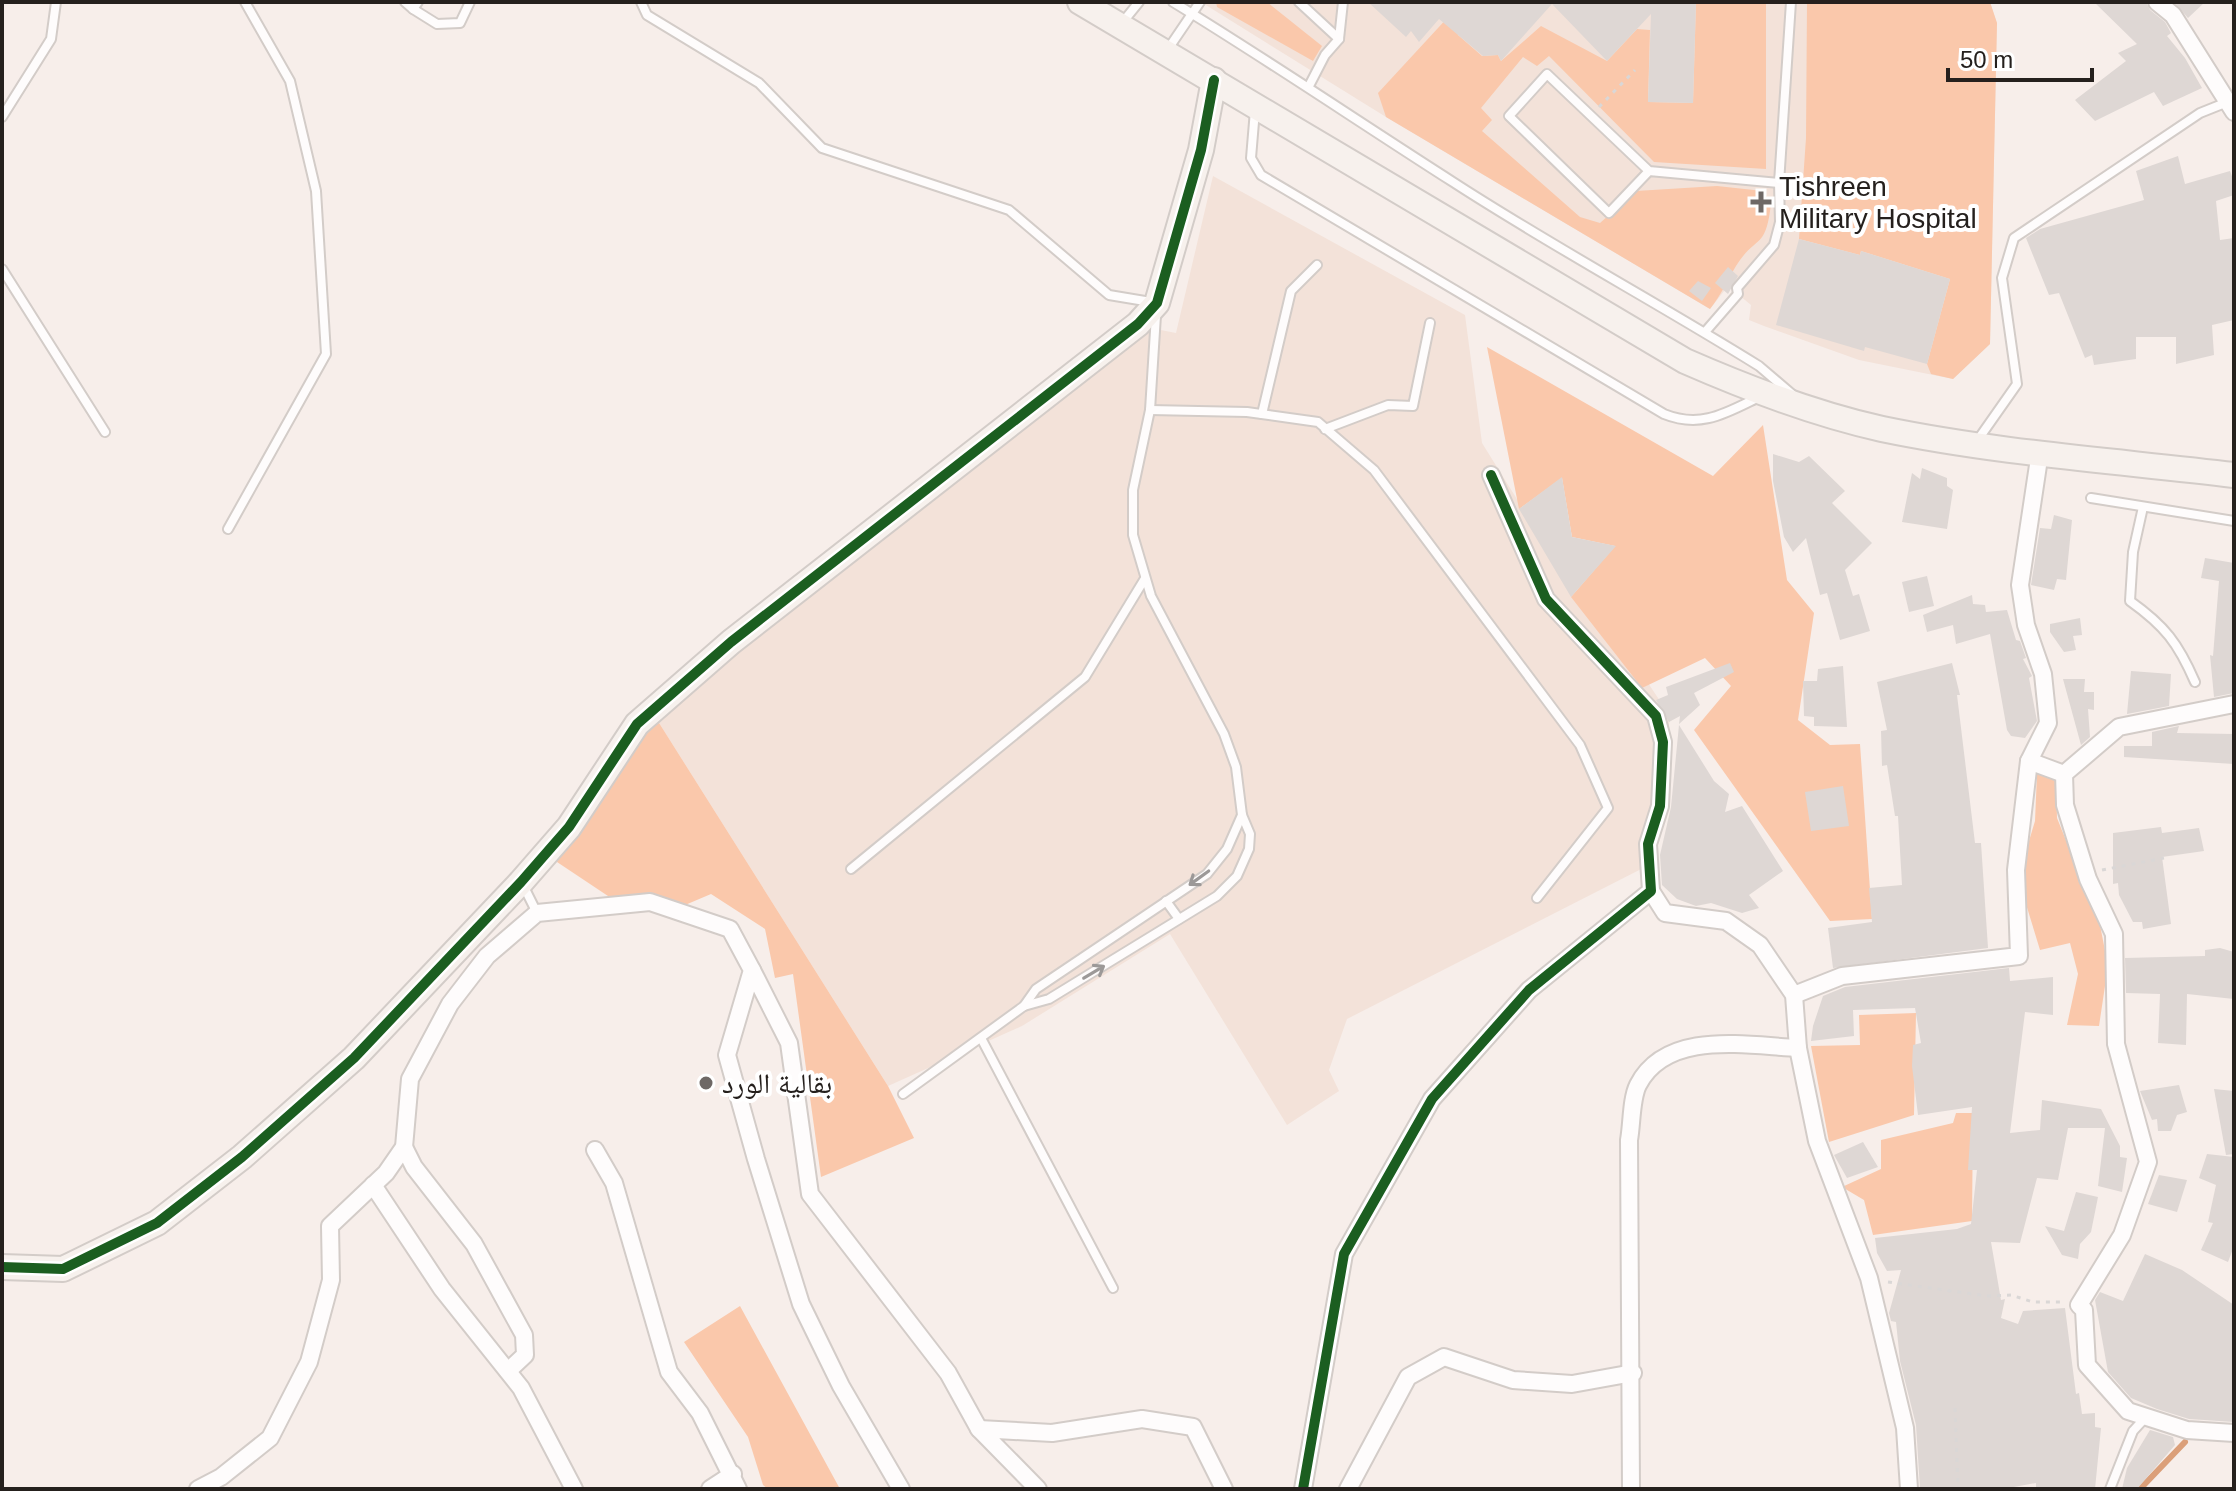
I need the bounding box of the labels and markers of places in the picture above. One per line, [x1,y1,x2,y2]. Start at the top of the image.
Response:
place label: Tishreen Military Hospital [1779,171,1977,234]
marker: Tishreen Military Hospital [1750,191,1772,213]
place label: بقالية الورد [722,1068,832,1099]
marker: بقالية الورد [697,1074,715,1092]

